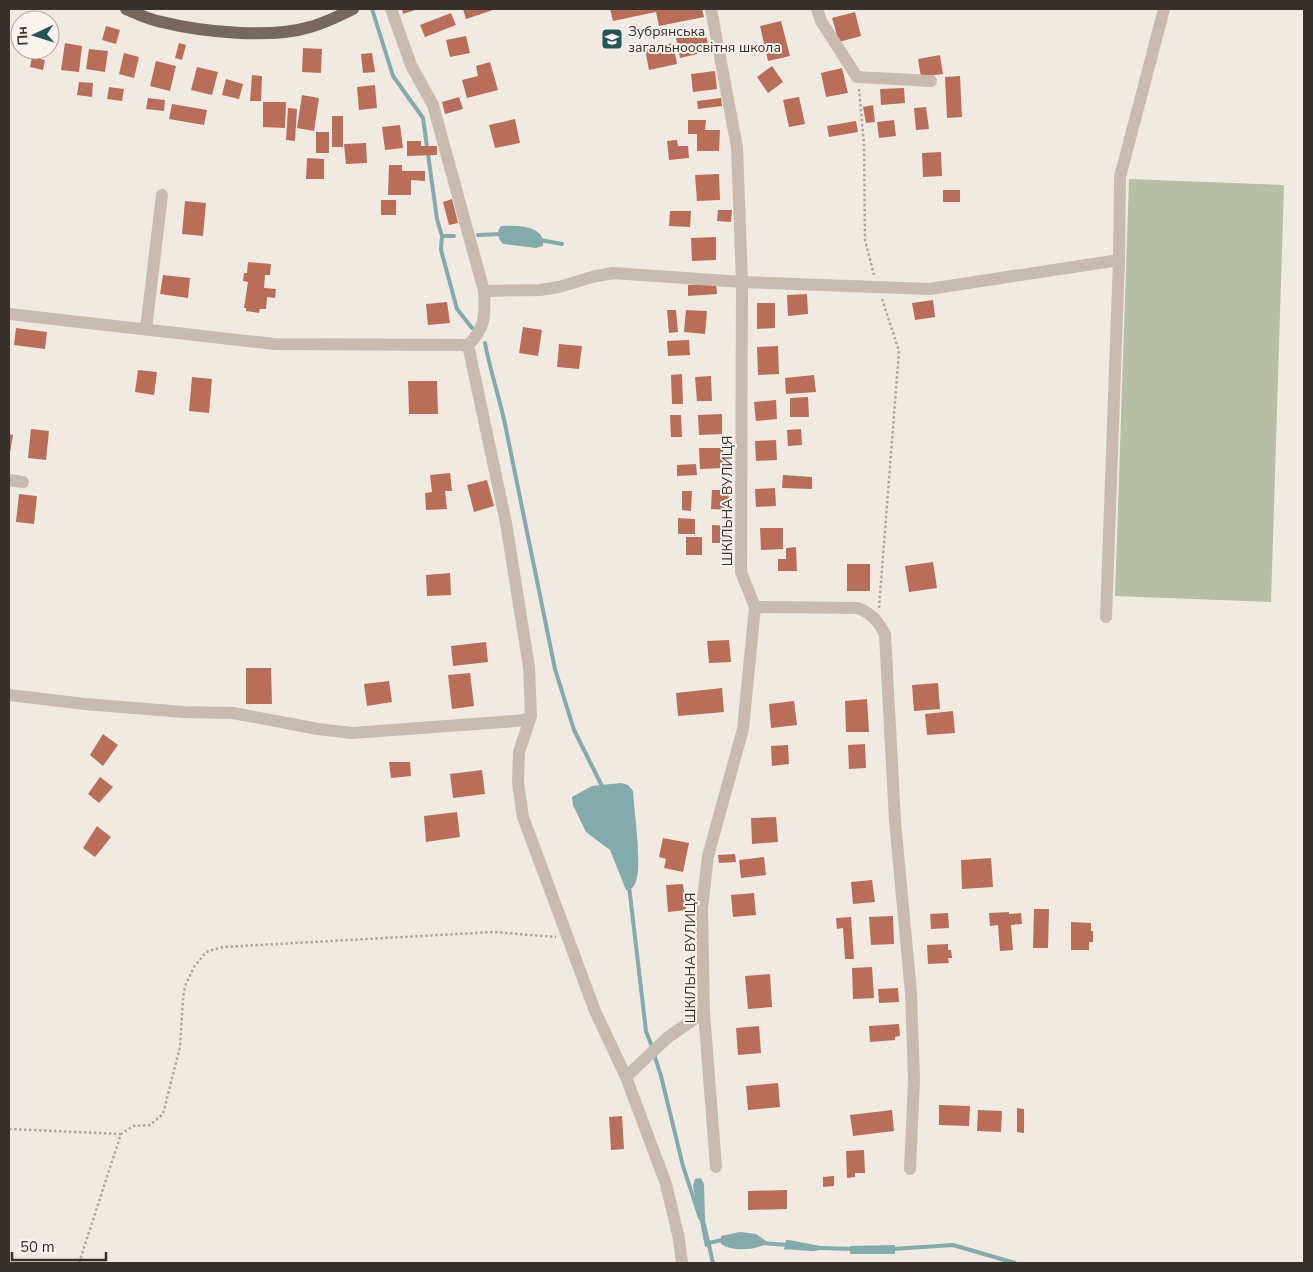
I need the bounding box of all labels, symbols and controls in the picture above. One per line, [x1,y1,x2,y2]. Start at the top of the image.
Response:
north arrow [10,10,60,60]
place label: Зубрянська загальноосвітня школа [628,22,781,57]
text: Пн [12,26,33,46]
school or university icon: Зубрянська загальноосвітня школа [600,27,624,51]
street label: ШКІЛЬНА ВУЛИЦЯ [718,436,737,566]
street label: ШКІЛЬНА ВУЛИЦЯ [681,893,700,1023]
scale bar [12,1230,106,1262]
text: 50 m [20,1237,55,1257]

